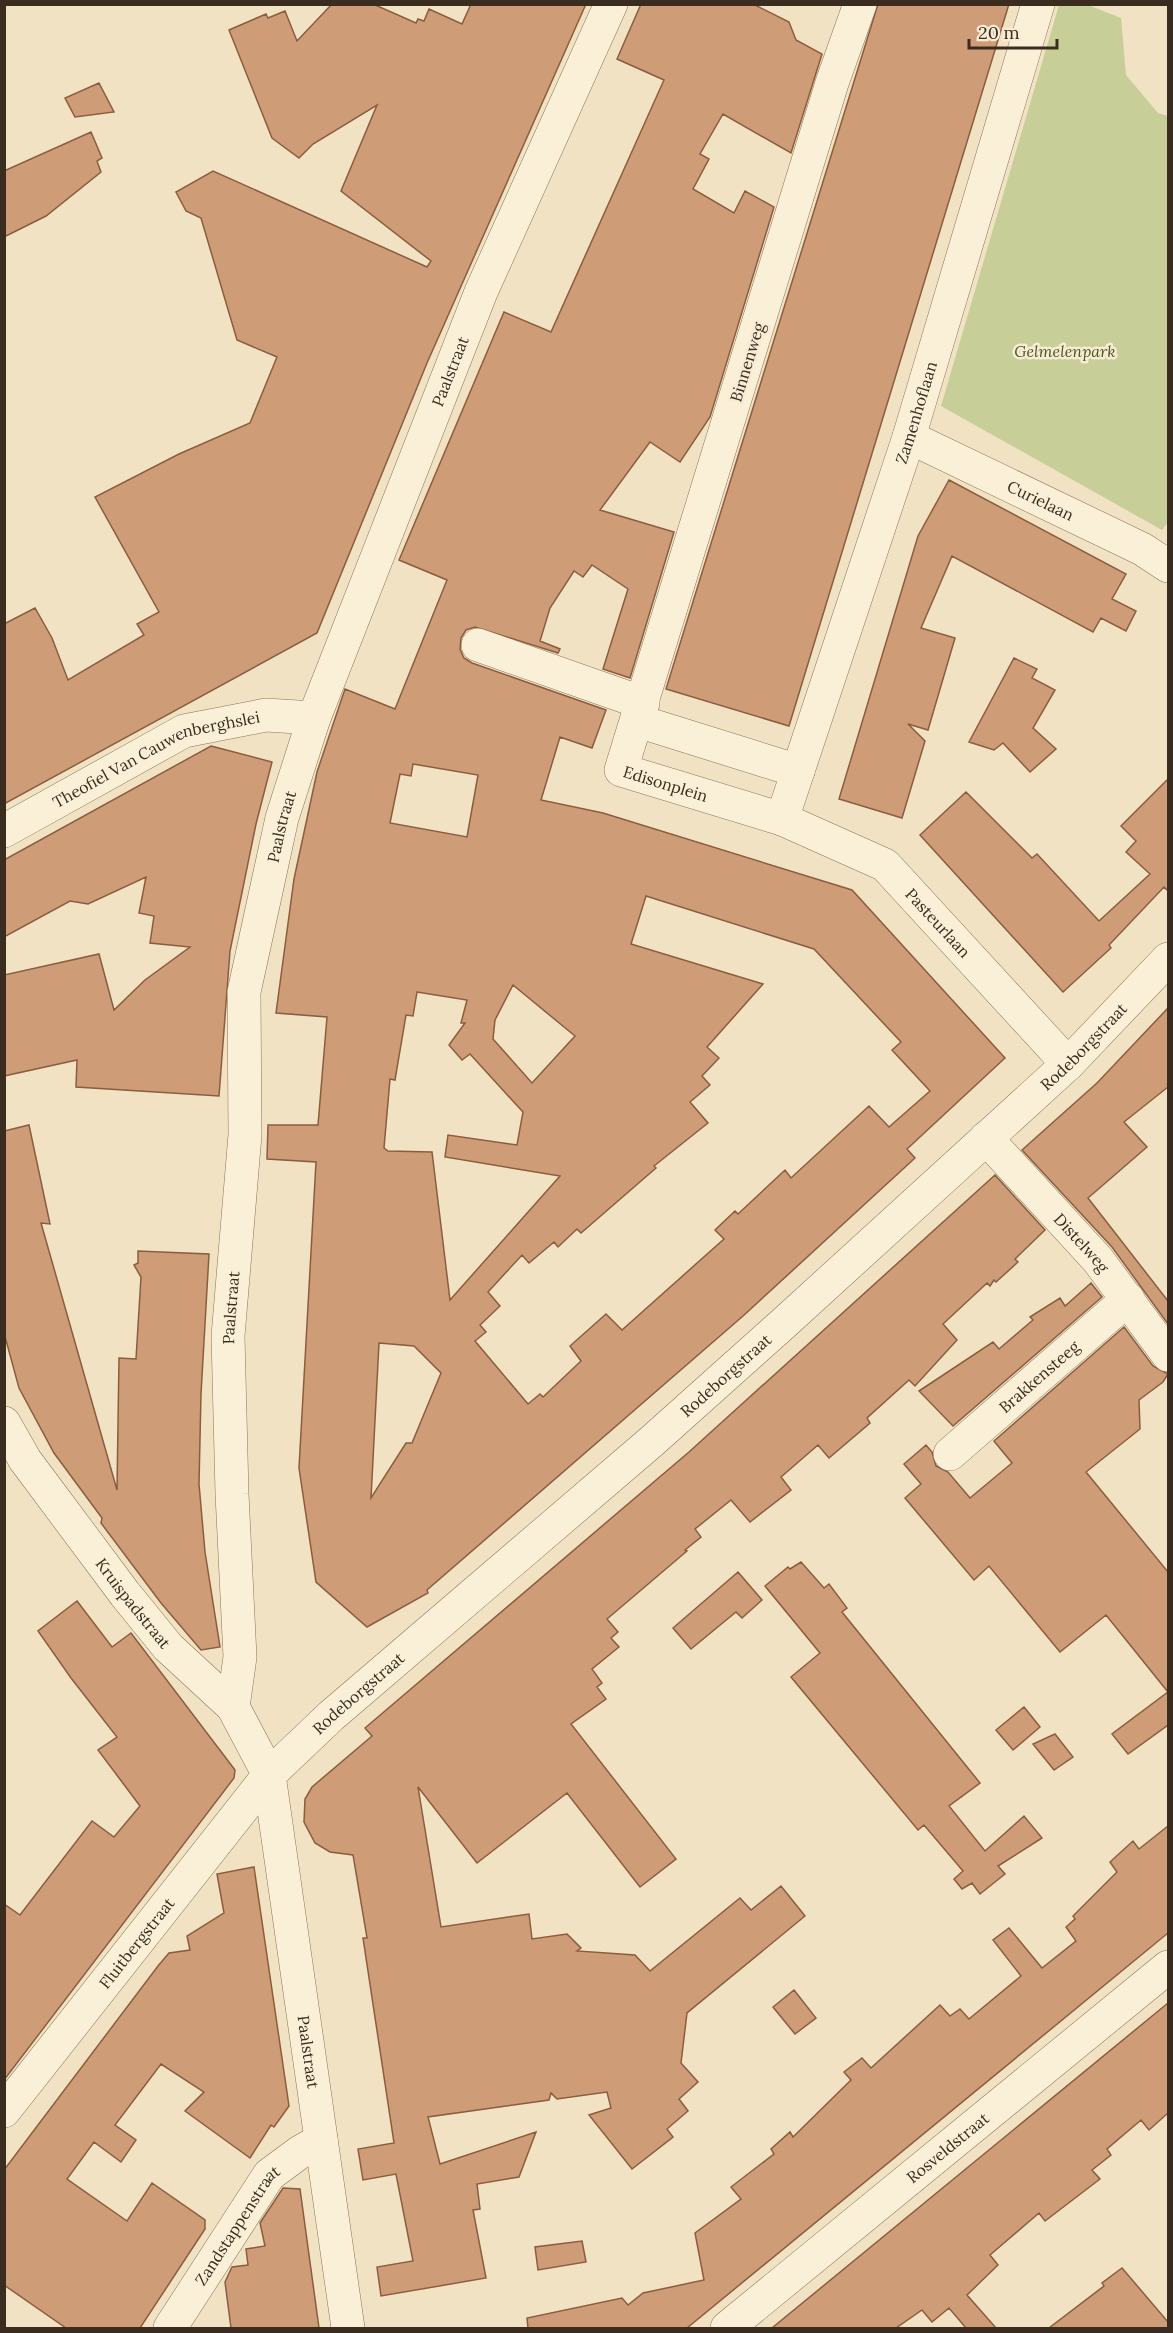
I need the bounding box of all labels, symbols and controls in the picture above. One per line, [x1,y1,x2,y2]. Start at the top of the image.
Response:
scale bar [969,12,1058,50]
text: 20 m [978,21,1020,44]
street label: Binnenweg [725,319,769,404]
street label: Paalstraat [427,333,473,409]
park label: Gelmelenpark [1014,341,1116,361]
street label: Zamenhoflaan [891,359,941,466]
street label: Curielaan [1004,476,1077,525]
street label: Theofiel Van Cauwenberghslei [49,706,261,812]
street label: Edisonplein [621,761,710,806]
street label: Paalstraat [263,787,300,864]
street label: Pasteurlaan [901,884,975,962]
street label: Rodeborgstraat [1036,998,1132,1094]
street label: Distelweg [1050,1209,1114,1277]
street label: Paalstraat [218,1270,244,1345]
street label: Rodeborgstraat [676,1329,776,1421]
street label: Brakkensteeg [995,1335,1084,1417]
street label: Kruispadstraat [91,1554,176,1653]
street label: Rodeborgstraat [308,1647,409,1738]
street label: Fluitbergstraat [94,1893,179,1993]
street label: Paalstraat [293,2014,324,2090]
street label: Rosveldstraat [902,2107,993,2187]
street label: Zandstappenstraat [190,2160,284,2289]

